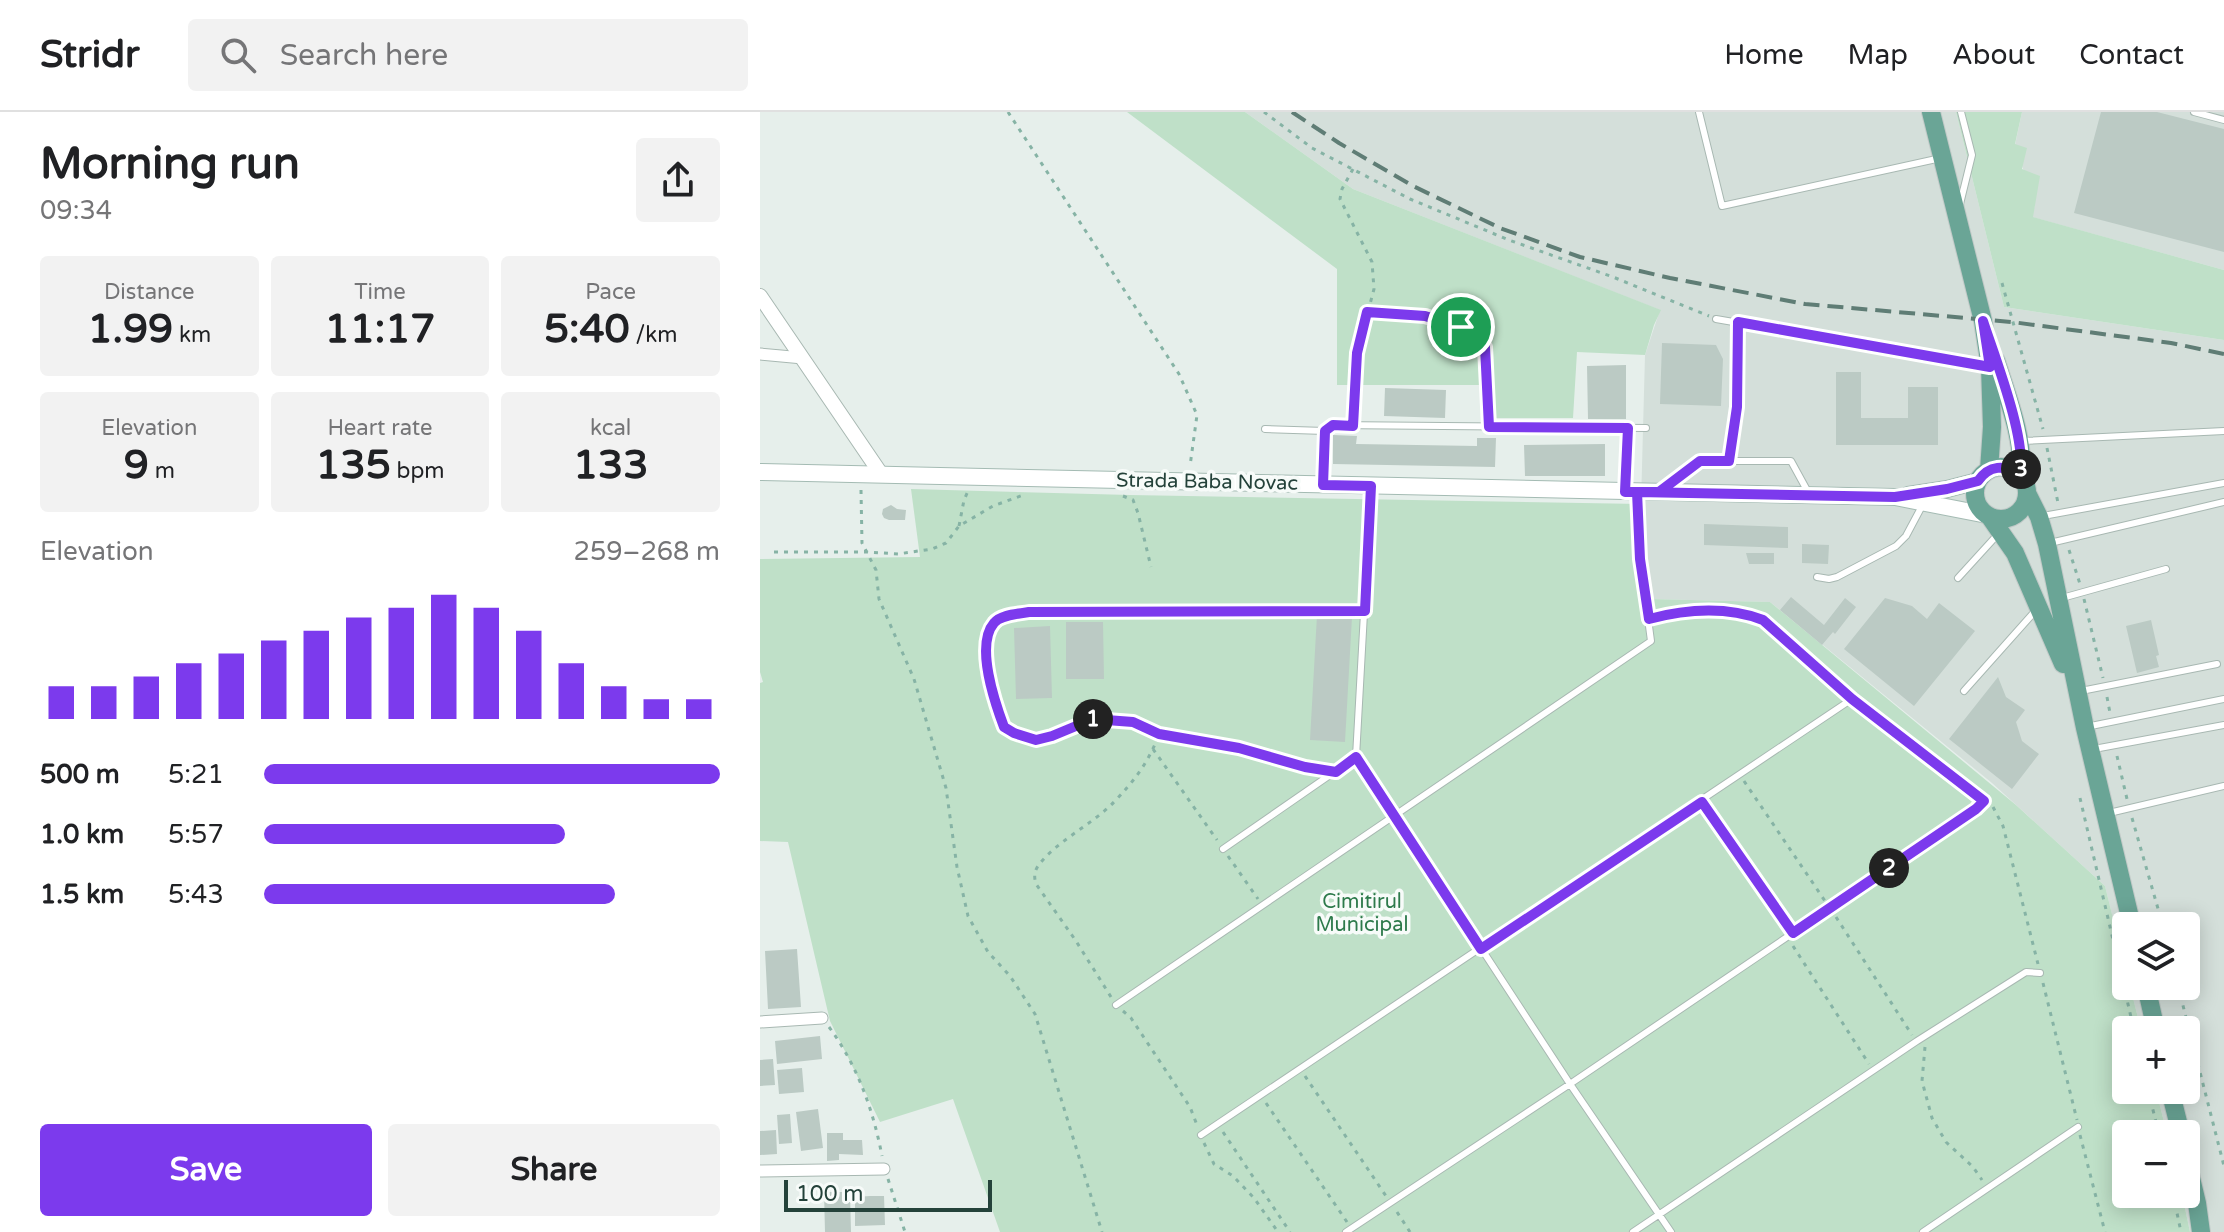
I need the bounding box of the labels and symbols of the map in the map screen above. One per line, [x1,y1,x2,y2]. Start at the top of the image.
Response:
pin [1427,293,1495,361]
pin: 3 [2001,449,2041,489]
street label: Strada Baba Novac [1116,468,1298,496]
pin: 1 [1073,699,1113,739]
pin: 2 [1869,848,1909,888]
park label: Cimitirul Municipal [1316,890,1408,937]
scale bar [784,1176,992,1212]

